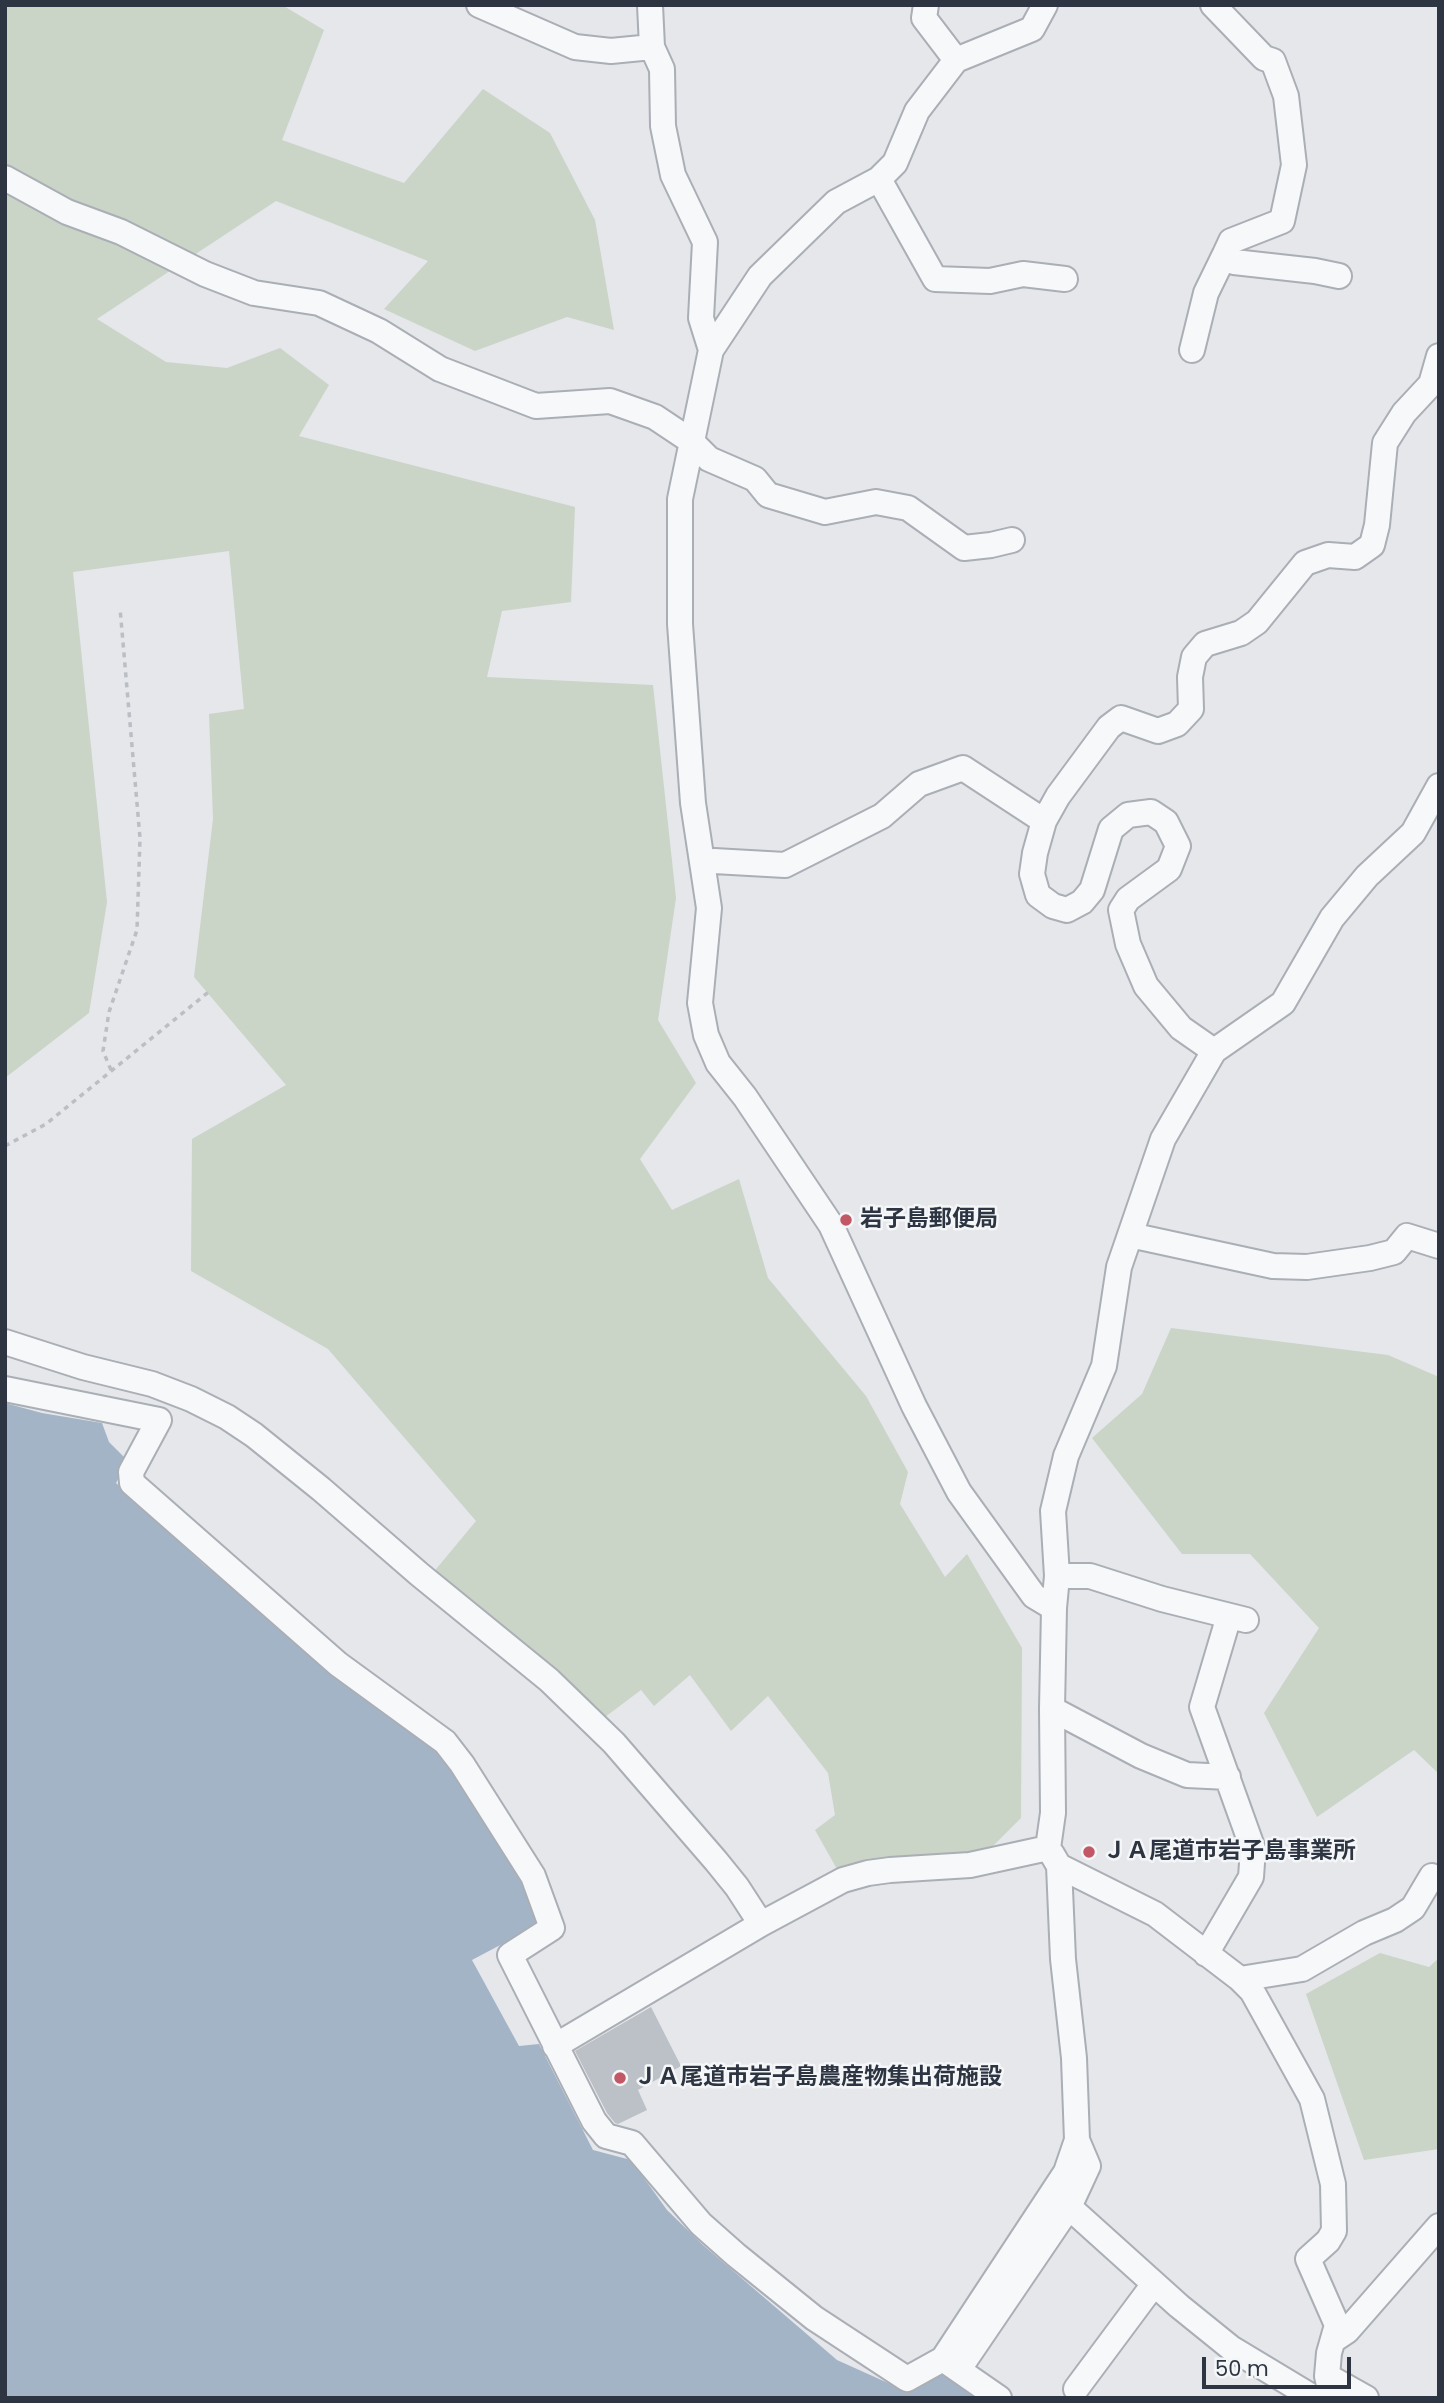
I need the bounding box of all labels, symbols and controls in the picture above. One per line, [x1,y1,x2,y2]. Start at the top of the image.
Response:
place label: 岩子島郵便局 [860,1206,998,1234]
marker: 岩子島郵便局 [838,1212,854,1228]
place label: ＪＡ尾道市岩子島事業所 [1103,1838,1356,1866]
marker: ＪＡ尾道市岩子島事業所 [1081,1844,1097,1860]
place label: ＪＡ尾道市岩子島農産物集出荷施設 [634,2064,1002,2092]
marker: ＪＡ尾道市岩子島農産物集出荷施設 [612,2070,628,2086]
scale bar [1206,2344,1355,2388]
text: 50 m [1215,2354,1269,2383]

